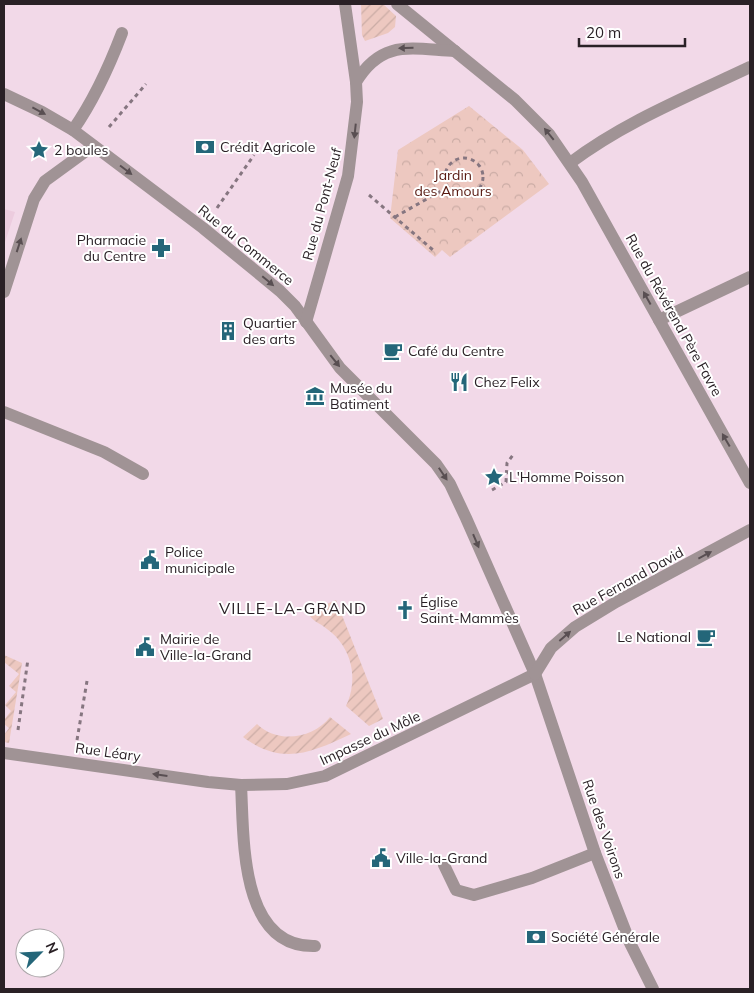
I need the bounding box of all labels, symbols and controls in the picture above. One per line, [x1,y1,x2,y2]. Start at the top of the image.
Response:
scale bar [579,15,685,47]
text: 20 m [586,23,621,42]
one-way arrow [398,44,414,52]
one-way arrow [32,106,46,115]
one-way arrow [351,123,359,139]
one-way arrow [543,128,554,141]
bank icon: Crédit Agricole [194,136,216,158]
place label: Crédit Agricole [220,138,315,156]
place icon: 2 boules [28,139,50,161]
place label: 2 boules [54,141,108,159]
street label: Rue du Pont-Neuf [298,145,346,262]
one-way arrow [119,165,133,175]
park label: Jardin des Amours [414,166,492,200]
street label: Rue du Commerce [195,201,297,289]
place label: Pharmacie du Centre [77,231,146,265]
street label: Rue du Révérend Père Favre [622,231,726,399]
pharmacy icon: Pharmacie du Centre [150,237,172,259]
one-way arrow [16,238,23,253]
one-way arrow [261,275,274,286]
one-way arrow [643,291,651,306]
place label: Quartier des arts [243,314,298,348]
building icon: Quartier des arts [217,320,239,342]
cafe icon: Café du Centre [382,340,404,362]
place label: Café du Centre [408,342,504,360]
one-way arrow [329,354,340,367]
restaurant icon: Chez Felix [448,371,470,393]
place label: Chez Felix [474,373,540,391]
place label: Musée du Batiment [330,379,392,413]
museum icon: Musée du Batiment [304,385,326,407]
one-way arrow [722,433,731,447]
place icon: L'Homme Poisson [483,466,505,488]
one-way arrow [438,467,448,481]
place label: L'Homme Poisson [509,468,625,486]
one-way arrow [473,534,481,548]
place label: Police municipale [165,543,235,577]
street label: Rue Fernand David [569,543,687,619]
public building icon: Police municipale [139,549,161,571]
one-way arrow [698,550,712,559]
place label: Église Saint-Mammès [420,593,519,627]
district label: VILLE-LA-GRAND [219,598,367,618]
church icon: Église Saint-Mammès [394,599,416,621]
cafe icon: Le National [695,626,717,648]
place label: Le National [617,628,691,646]
place label: Mairie de Ville-la-Grand [160,630,252,664]
one-way arrow [558,631,571,642]
public building icon: Mairie de Ville-la-Grand [134,636,156,658]
street label: Impasse du Môle [317,707,423,769]
street label: Rue Léary [74,739,142,766]
one-way arrow [151,770,167,778]
street label: Rue des Voirons [579,777,629,881]
public building icon: Ville-la-Grand [370,847,392,869]
place label: Ville-la-Grand [396,849,488,867]
bank icon: Société Générale [525,926,547,948]
north arrow [15,928,65,978]
place label: Société Générale [551,928,660,946]
text: N [42,939,62,956]

